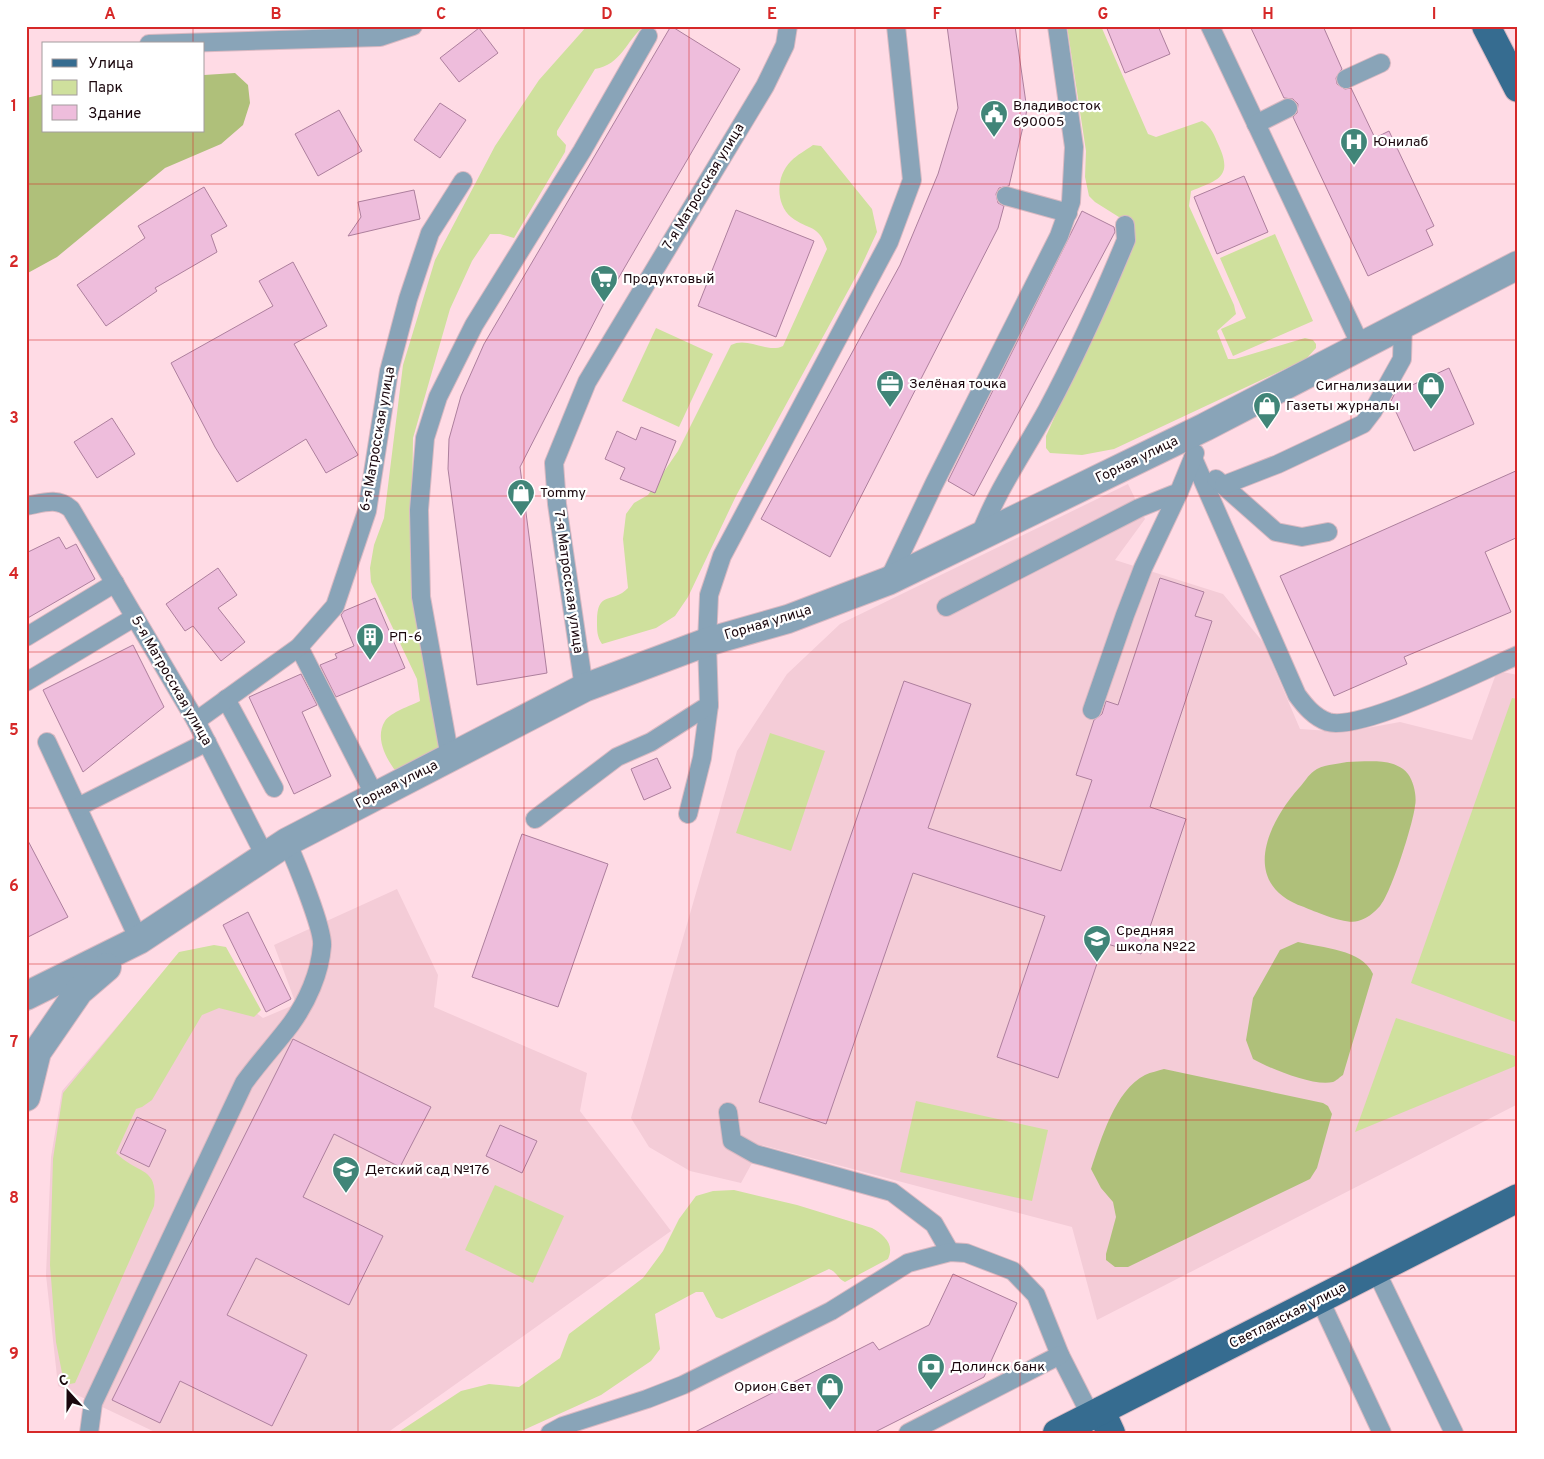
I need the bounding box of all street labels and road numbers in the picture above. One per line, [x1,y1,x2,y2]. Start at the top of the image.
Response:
street label: 7-я Матросская улица [659,121,749,253]
street label: 6-я Матросская улица [357,365,399,513]
street label: Горная улица [1093,433,1181,487]
street label: 7-я Матросская улица [550,509,586,655]
street label: Горная улица [723,602,813,644]
street label: 5-я Матросская улица [127,613,215,749]
street label: Горная улица [353,757,441,813]
street label: Светланская улица [1227,1279,1349,1353]

